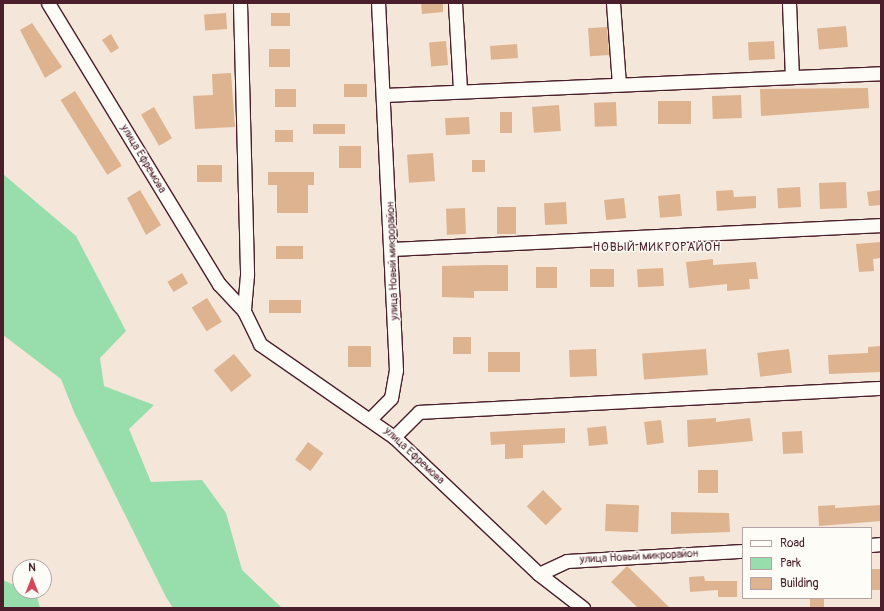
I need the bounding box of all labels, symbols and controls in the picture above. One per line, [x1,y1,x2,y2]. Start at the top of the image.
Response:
street label: улица Ефремова [117,122,169,196]
street label: улица Новый микрорайон [384,201,402,321]
district label: НОВЫЙ МИКРОРАЙОН [593,241,721,255]
street label: улица Ефремова [381,425,447,487]
legend [742,527,872,599]
text: Road [780,536,805,551]
street label: улица Новый микрорайон [579,547,699,567]
text: Park [780,556,801,571]
north arrow [12,559,52,599]
text: N [28,561,36,574]
text: Building [780,576,819,591]

